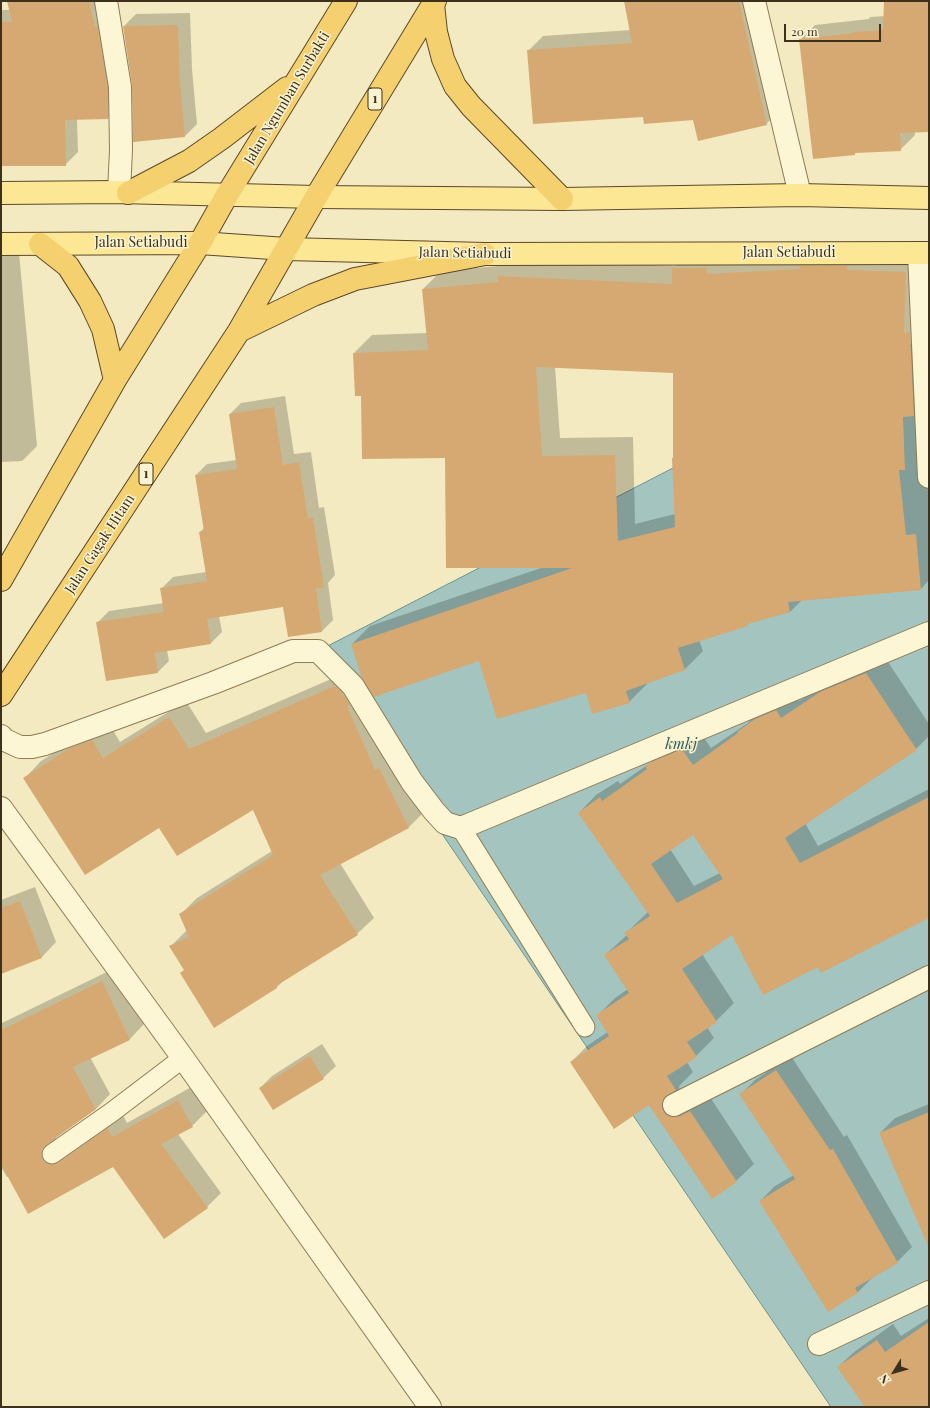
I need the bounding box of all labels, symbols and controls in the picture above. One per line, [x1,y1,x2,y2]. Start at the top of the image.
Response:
scale bar [786,16,883,42]
text: 20 m [791,23,818,39]
street label: Jalan Ngumban Surbakti [241,29,333,167]
road number: 1 [368,88,382,110]
street label: Jalan Setiabudi [95,235,187,251]
street label: Jalan Setiabudi [418,244,512,262]
street label: Jalan Setiabudi [743,245,835,261]
road number: 1 [139,463,153,485]
street label: Jalan Gagak Hitam [62,491,138,597]
water label: kmkj [665,735,697,753]
north arrow [874,1352,914,1392]
text: N [876,1372,892,1387]

